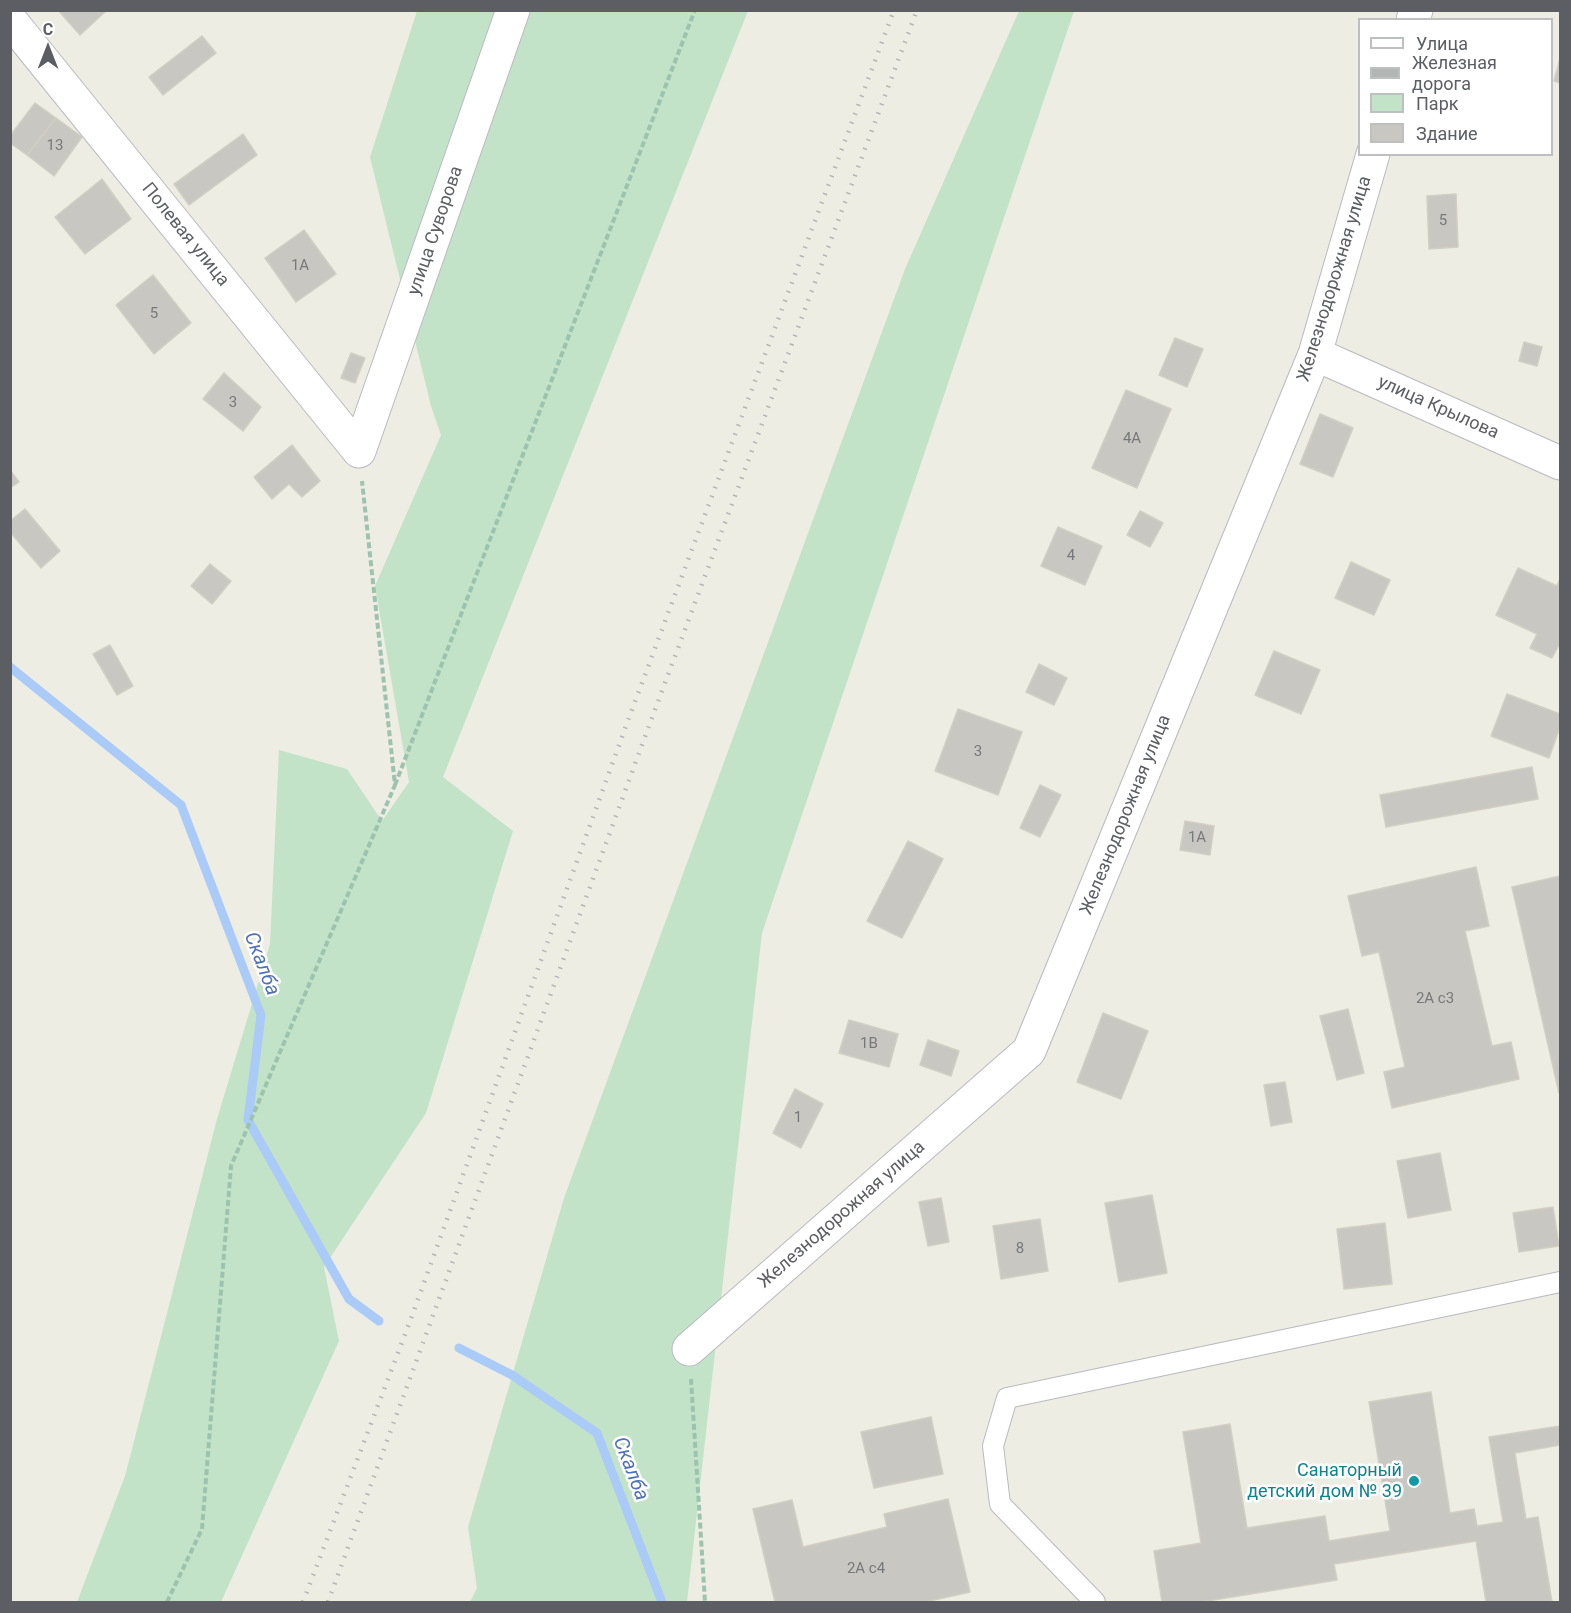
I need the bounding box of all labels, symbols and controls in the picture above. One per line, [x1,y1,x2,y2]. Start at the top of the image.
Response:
north arrow [18,18,78,78]
legend [1358,18,1553,156]
text: С [43,20,53,39]
text: Улица [1416,33,1468,54]
text: Железная дорога [1412,52,1497,94]
text: Парк [1416,93,1458,114]
text: Здание [1416,123,1478,144]
house number: 13 [47,137,63,155]
street label: улица Суворова [404,164,468,298]
street label: Железнодорожная улица [1293,174,1377,384]
street label: Полевая улица [137,179,233,291]
house number: 5 [1439,212,1447,230]
house number: 1А [291,257,309,275]
house number: 5 [150,305,158,323]
street label: улица Крылова [1374,372,1502,444]
house number: 3 [229,394,237,412]
house number: 4А [1123,430,1141,448]
house number: 4 [1067,547,1075,565]
street label: Железнодорожная улица [1076,712,1176,918]
house number: 3 [974,743,982,761]
house number: 1А [1188,829,1206,847]
water label: Скалба [238,929,284,999]
house number: 2А с3 [1416,990,1454,1008]
house number: 1В [860,1035,878,1053]
house number: 1 [794,1109,802,1127]
street label: Железнодорожная улица [754,1137,930,1293]
house number: 8 [1016,1240,1024,1258]
water label: Скалба [607,1434,653,1504]
place label: Санаторный детский дом № 39 [1247,1460,1402,1502]
marker: Санаторный детский дом № 39 [1407,1474,1421,1488]
house number: 2А с4 [847,1560,885,1578]

